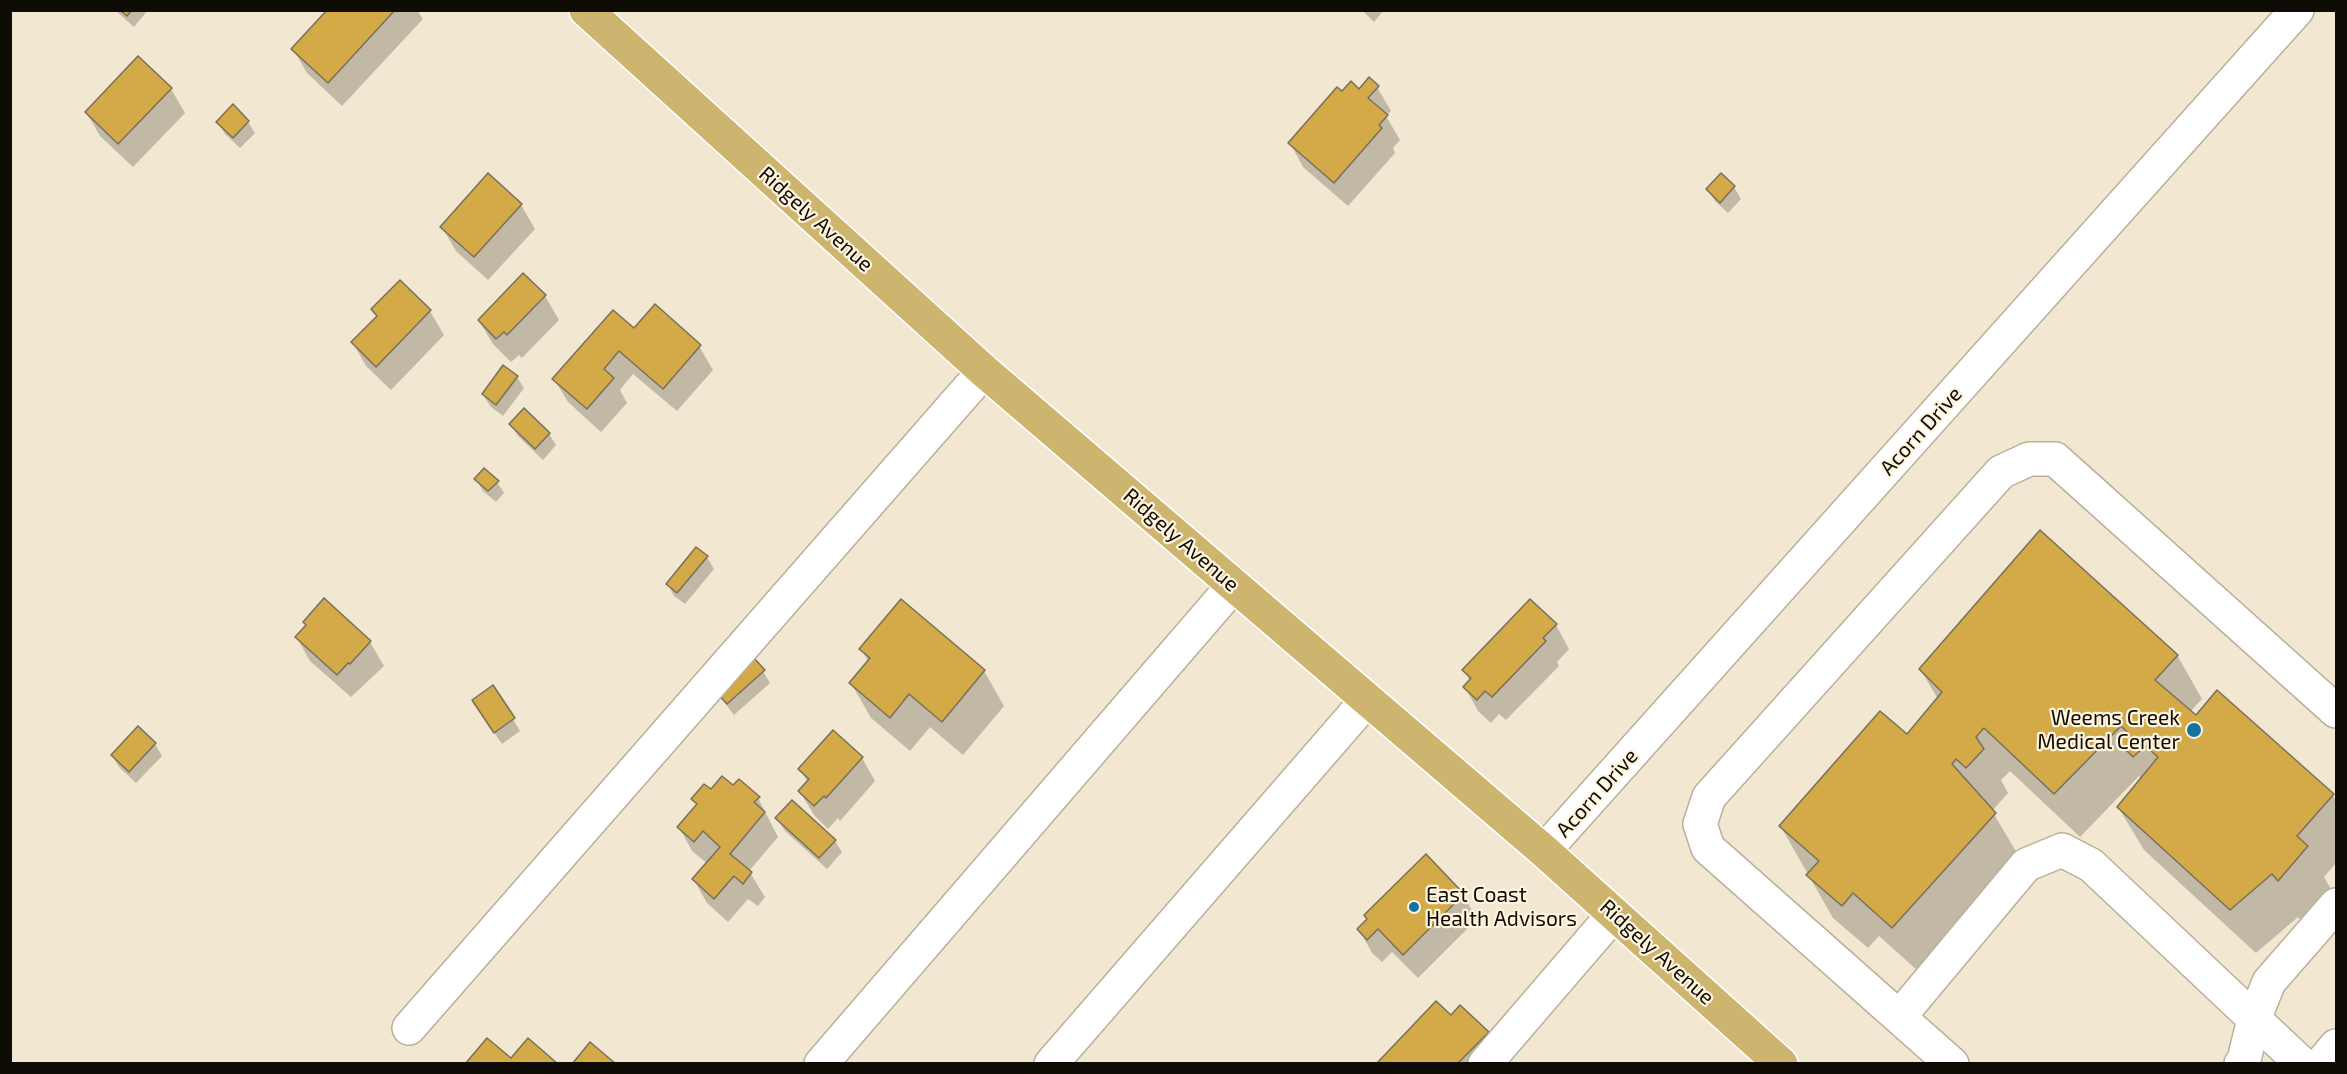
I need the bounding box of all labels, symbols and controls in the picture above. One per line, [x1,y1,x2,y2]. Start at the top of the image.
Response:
street label: Ridgely Avenue [754,161,878,277]
street label: Acorn Drive [1875,382,1967,480]
street label: Ridgely Avenue [1118,483,1244,597]
place label: Weems Creek Medical Center [2037,705,2180,755]
marker: Weems Creek Medical Center [2185,721,2203,739]
street label: Acorn Drive [1551,744,1643,842]
place label: East Coast Health Advisors [1426,882,1577,932]
street label: Ridgely Avenue [1595,894,1719,1010]
marker: East Coast Health Advisors [1407,900,1421,914]

